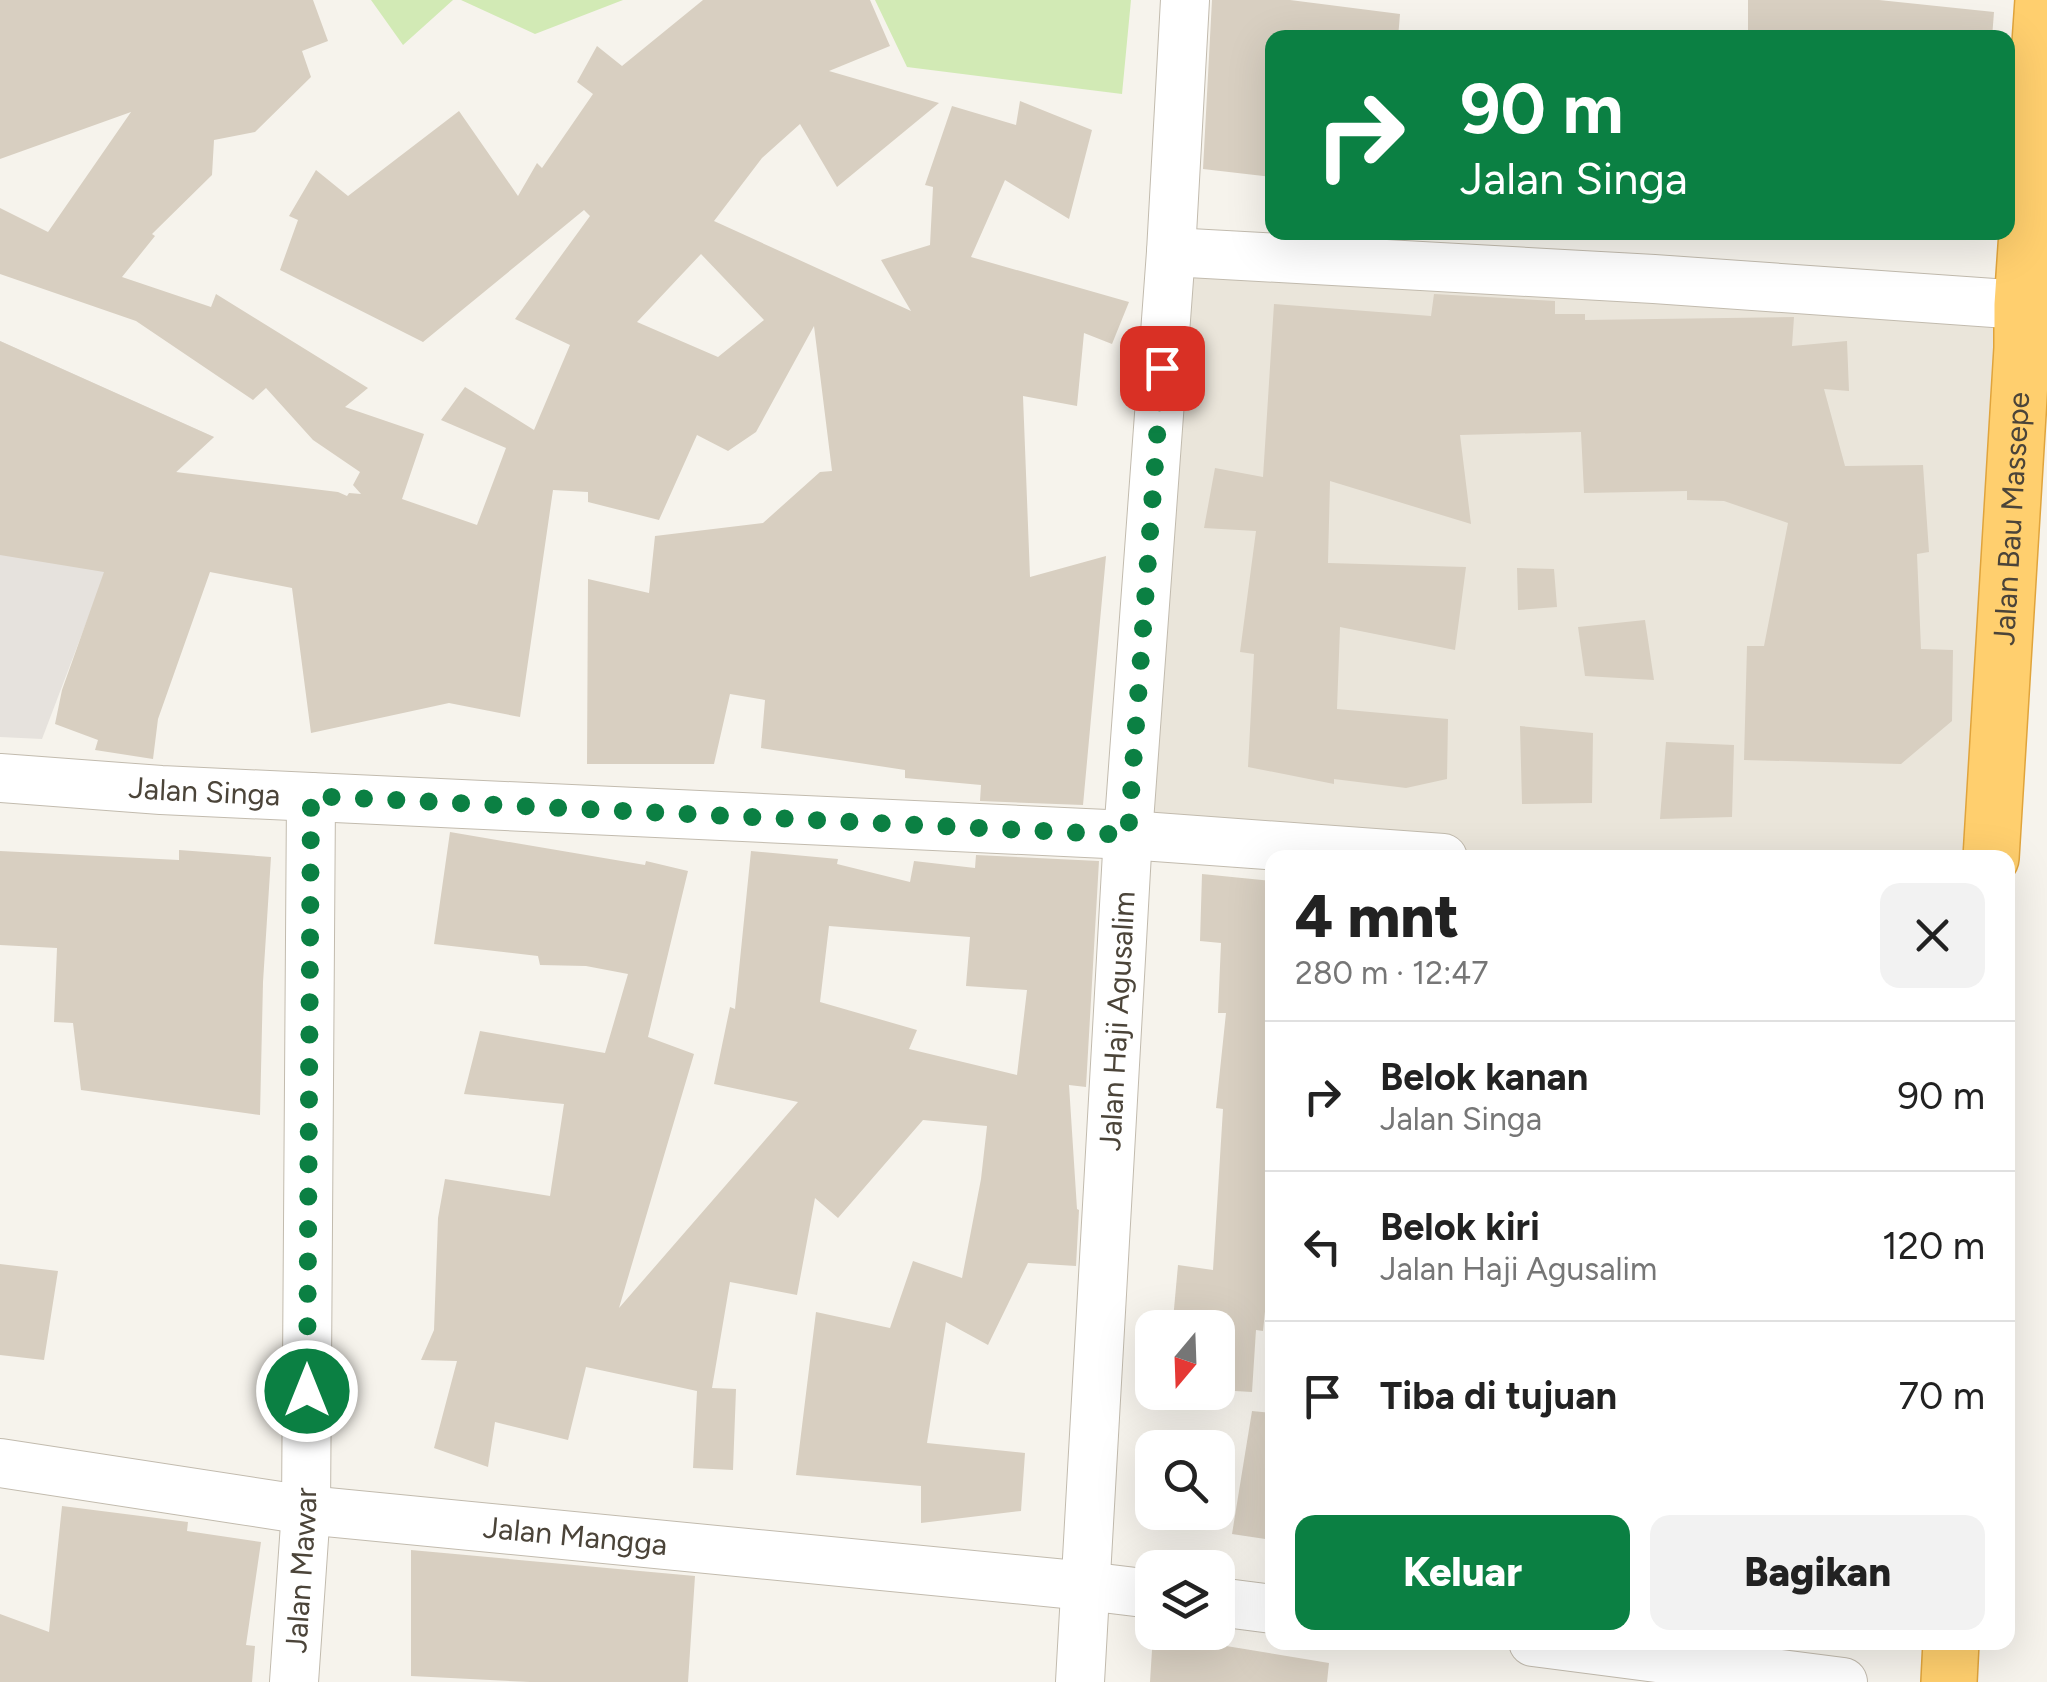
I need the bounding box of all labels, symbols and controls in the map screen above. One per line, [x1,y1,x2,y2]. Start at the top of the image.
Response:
text: 90 m [1460,66,1624,151]
icon: right [1295,70,1425,200]
text: Jalan Singa [1460,151,1688,205]
pin [1120,326,1205,411]
icon: arrive [1135,341,1190,396]
street label: Jalan Bau Massepe [1985,391,2037,646]
street label: Jalan Singa [127,769,281,814]
text: 4 mnt [1295,880,1459,952]
button: close [1880,883,1985,988]
street label: Jalan Haji Agusalim [1091,890,1143,1152]
text: 280 m · 12:47 [1295,954,1488,992]
text: Belok kanan [1380,1054,1588,1100]
icon: right [1295,1069,1350,1124]
text: 90 m [1897,1073,1985,1119]
text: Jalan Singa [1380,1100,1542,1138]
text: Belok kiri [1380,1204,1540,1250]
icon: left [1295,1219,1350,1274]
text: 120 m [1882,1223,1985,1269]
text: Jalan Haji Agusalim [1380,1250,1657,1288]
north arrow [1135,1310,1235,1410]
map controls [1135,1310,1235,1650]
position arrow [255,1339,359,1443]
icon: arrive [1295,1369,1350,1424]
text: Tiba di tujuan [1380,1373,1617,1419]
text: 70 m [1899,1373,1985,1419]
button: search [1135,1430,1235,1530]
street label: Jalan Mawar [277,1487,324,1654]
street label: Jalan Mangga [481,1508,669,1563]
button: Keluar [1295,1515,1630,1630]
button: Bagikan [1650,1515,1985,1630]
button: layers [1135,1550,1235,1650]

